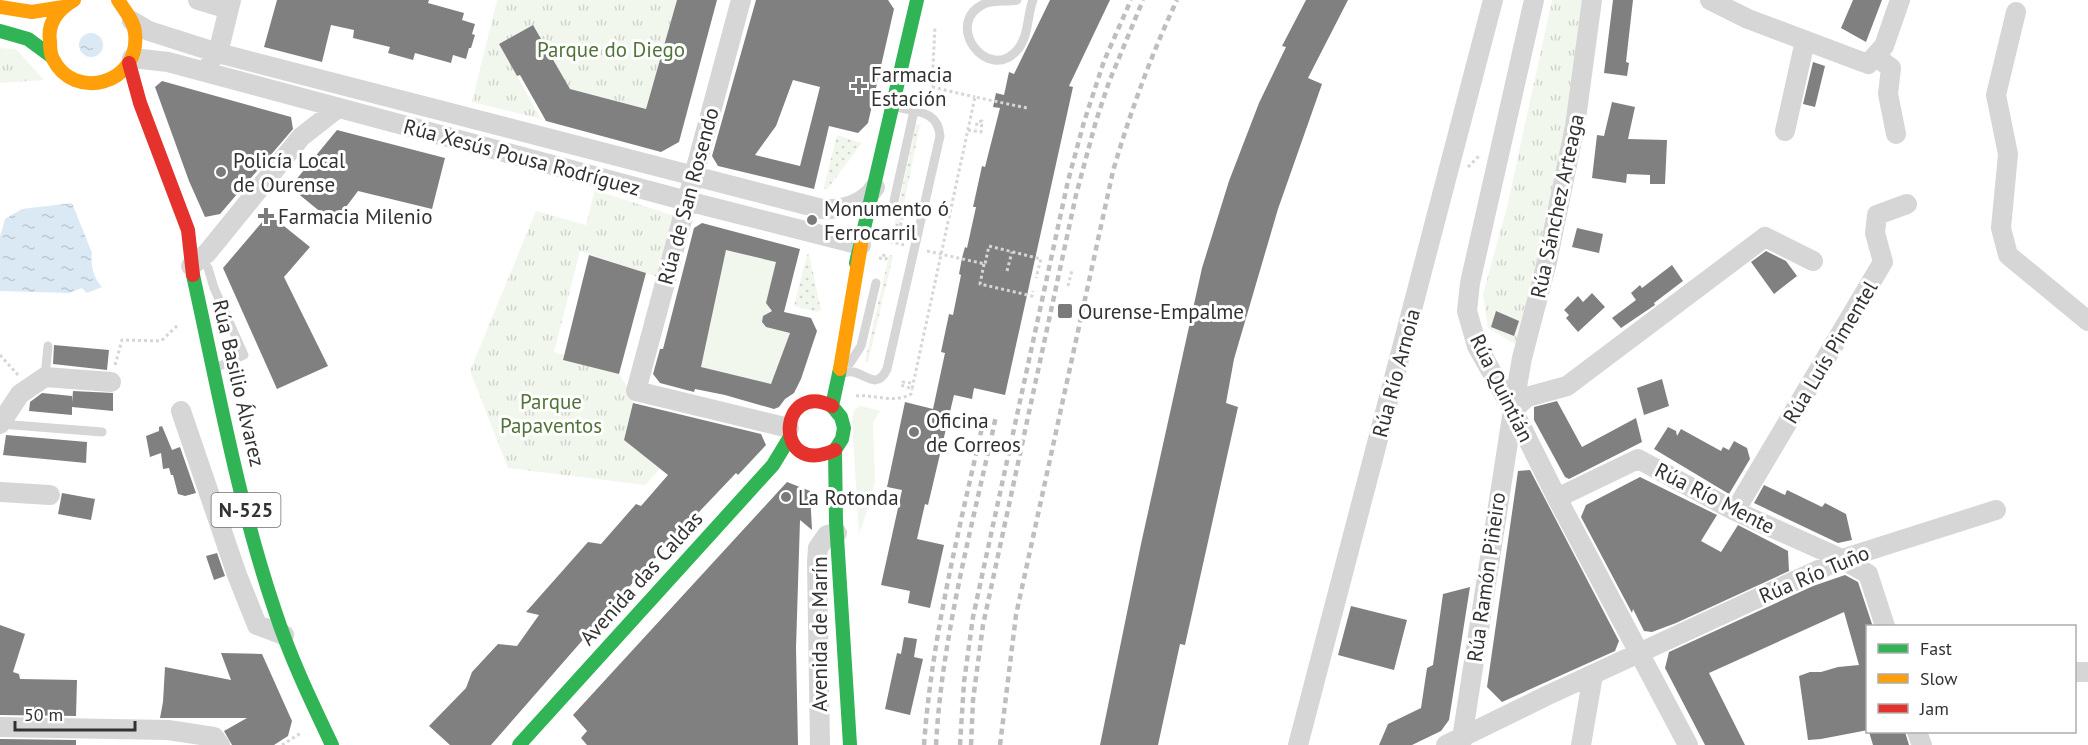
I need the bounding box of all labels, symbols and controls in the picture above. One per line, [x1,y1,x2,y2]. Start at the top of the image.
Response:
park label: Parque do Diego [537,36,685,63]
place label: Farmacia Estación [871,61,952,112]
marker: Farmacia Estación [852,79,866,93]
street label: Rúa de San Rosendo [651,105,725,287]
street label: Rúa Sánchez Arteaga [1524,111,1590,301]
street label: Rúa Xesús Pousa Rodríguez [401,112,643,202]
place label: Policía Local de Ourense [233,147,345,198]
marker: Policía Local de Ourense [214,165,228,179]
place label: Monumento ó Ferrocarril [824,195,949,246]
place label: Farmacia Milenio [278,203,432,230]
marker: Farmacia Milenio [259,209,273,223]
marker: Monumento ó Ferrocarril [805,213,819,227]
street label: Rúa Luís Pimentel [1777,276,1883,428]
street label: Rúa Basilio Álvarez [207,297,271,469]
place label: Ourense-Empalme [1078,298,1244,325]
marker: Ourense-Empalme [1056,302,1074,320]
street label: Rúa Río Arnoia [1366,306,1426,440]
street label: Rúa Quintián [1464,329,1540,447]
park label: Parque Papaventos [500,388,602,439]
place label: Oficina de Correos [926,407,1021,458]
marker: Oficina de Correos [907,425,921,439]
street label: Rúa Río Mente [1651,456,1779,540]
place label: La Rotonda [798,484,899,511]
marker: La Rotonda [779,490,793,504]
street label: Rúa Ramón Piñeiro [1461,490,1511,664]
road number: N-525 [212,493,280,527]
street label: Avenida das Caldas [574,505,708,651]
street label: Rúa Río Tuño [1755,539,1873,609]
street label: Avenida de Marín [806,556,833,712]
legend [1866,625,2076,733]
text: Fast [1920,637,1952,660]
text: Slow [1920,667,1958,690]
scale bar [15,694,135,732]
text: Jam [1919,697,1949,720]
text: 50 m [24,703,63,726]

